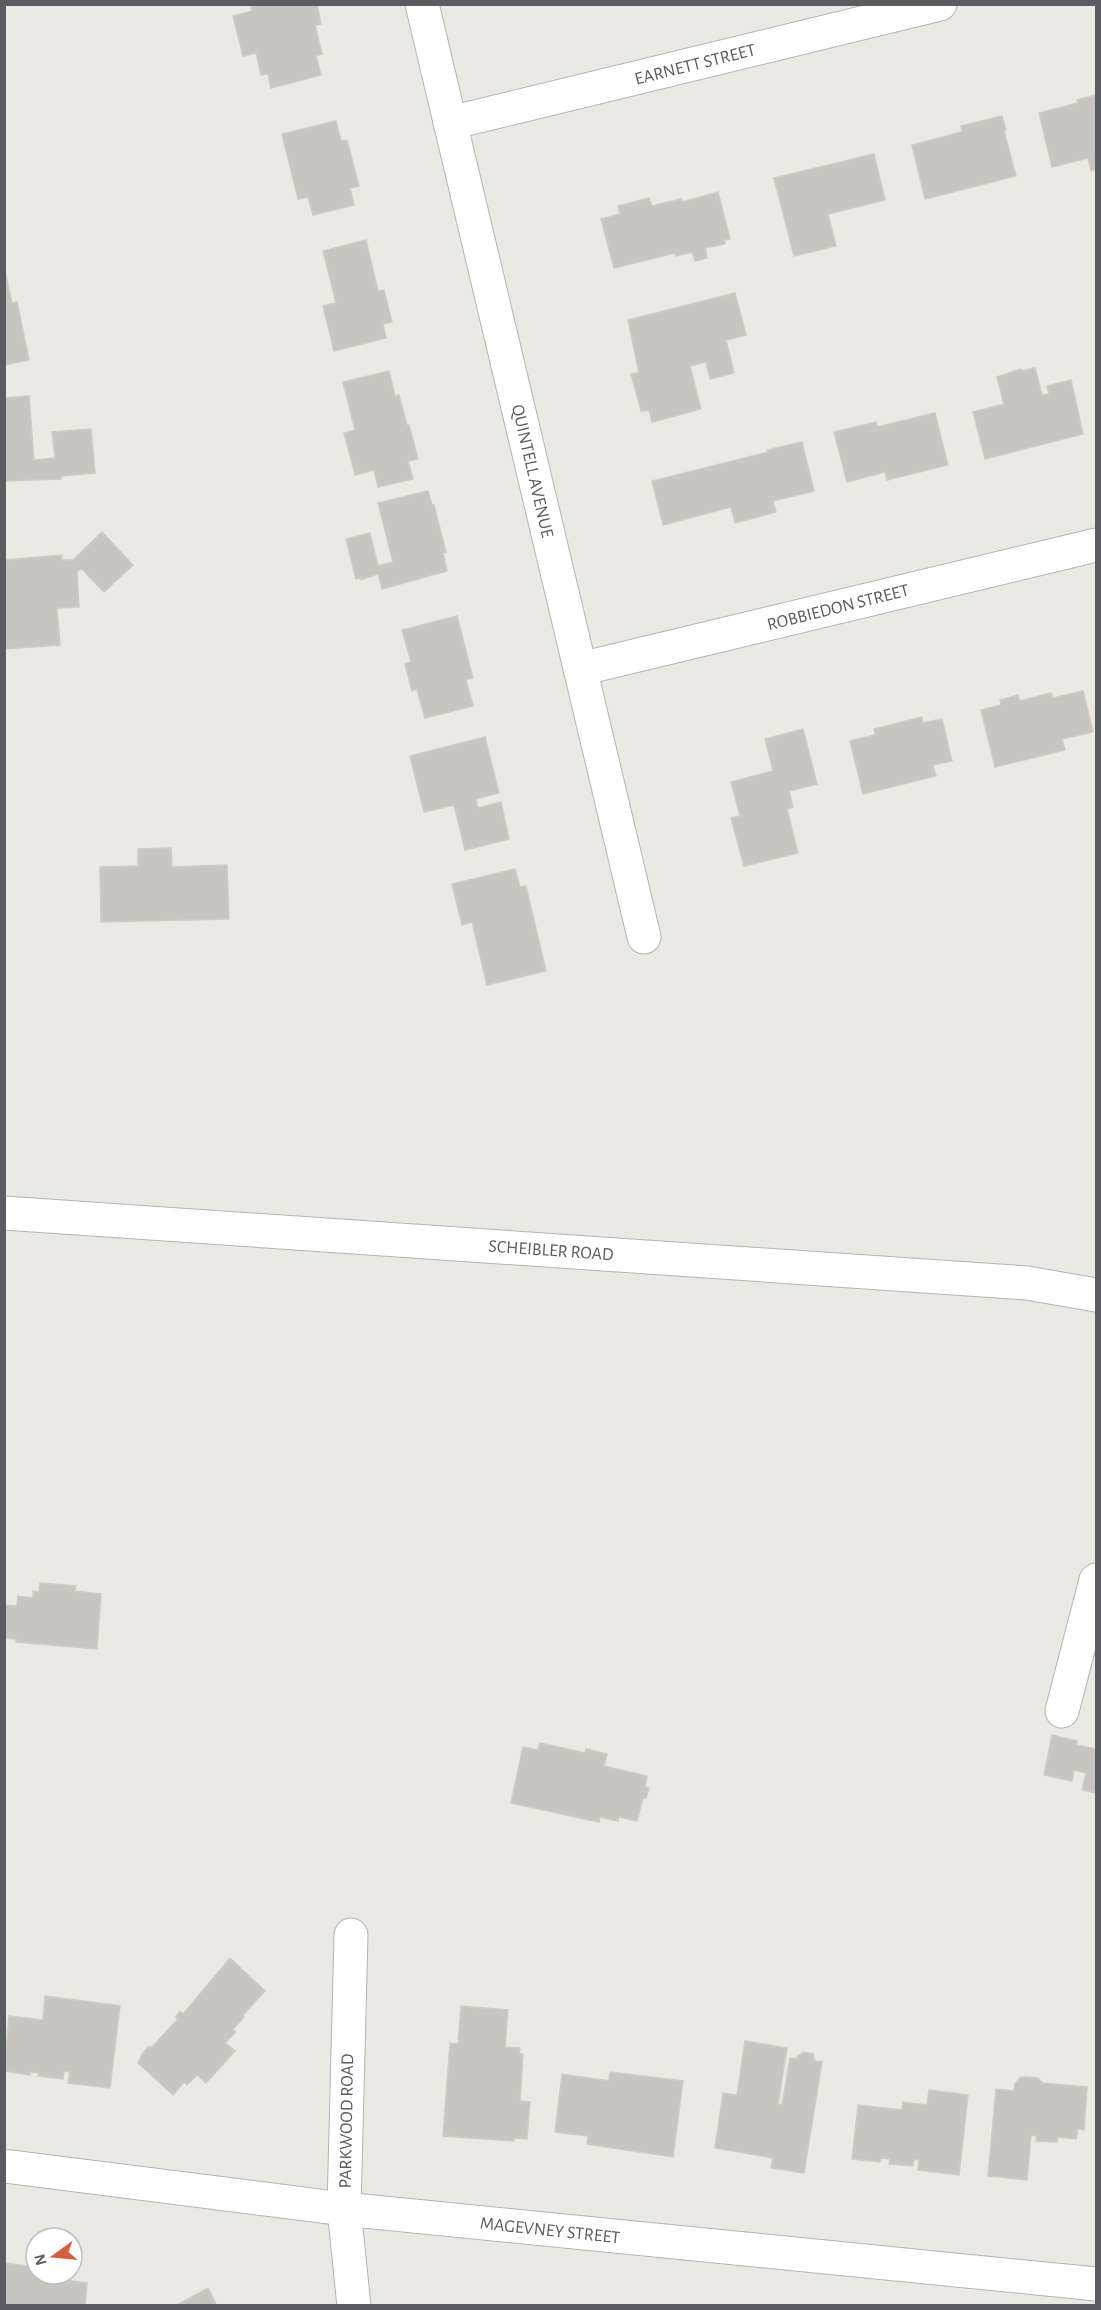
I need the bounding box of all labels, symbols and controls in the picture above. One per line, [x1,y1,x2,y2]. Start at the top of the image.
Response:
street label: EARNETT STREET [633,41,758,89]
street label: QUINTELL AVENUE [508,403,556,540]
street label: ROBBIEDON STREET [765,582,911,634]
street label: SCHEIBLER ROAD [488,1238,614,1264]
street label: PARKWOOD ROAD [337,2053,357,2189]
street label: MAGEVNEY STREET [479,2215,621,2247]
north arrow [24,2226,84,2286]
text: N [31,2252,50,2267]

